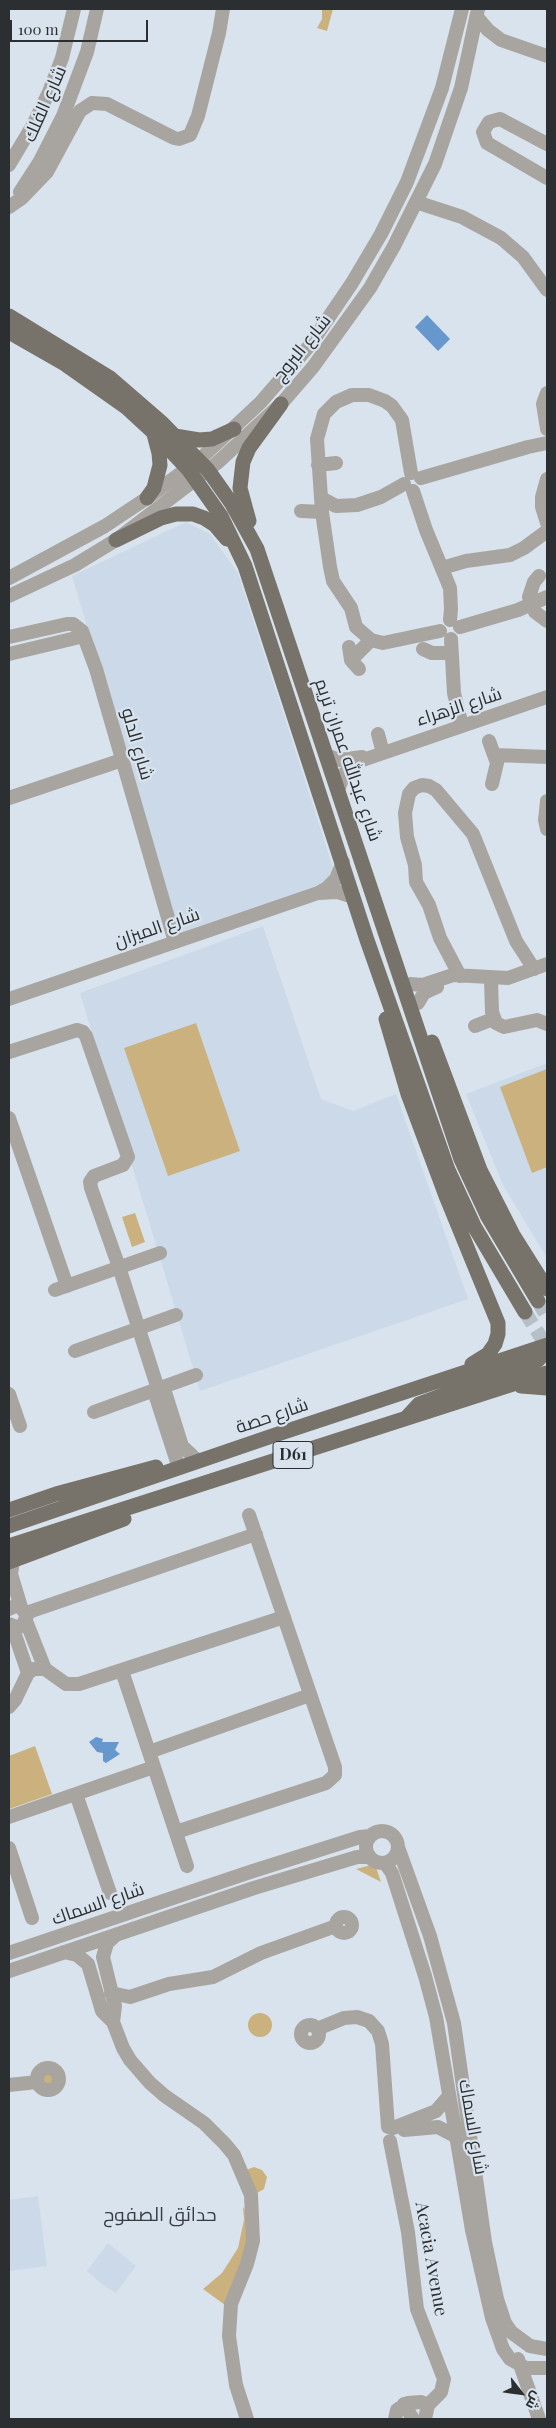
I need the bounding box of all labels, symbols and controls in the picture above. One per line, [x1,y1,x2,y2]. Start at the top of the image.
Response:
scale bar [12,10,150,42]
text: 100 m [18,19,59,39]
street label: شارع الفلك [19,63,71,145]
street label: شارع البروج [268,310,336,386]
street label: شارع عبدالله عمران تريم [310,676,386,844]
street label: شارع الزهراء [413,683,505,731]
street label: شارع الدلو [116,705,158,783]
street label: شارع الميزان [111,903,203,953]
street label: شارع حصة [233,1394,311,1438]
road number: D61 [273,1442,313,1468]
street label: شارع السماك [49,1878,147,1930]
street label: شارع السماك [454,2078,492,2176]
street label: Acacia Avenue [410,2200,452,2318]
district label: حدائق الصفوح [103,2204,217,2226]
north arrow [496,2368,546,2418]
text: ش [522,2388,547,2413]

